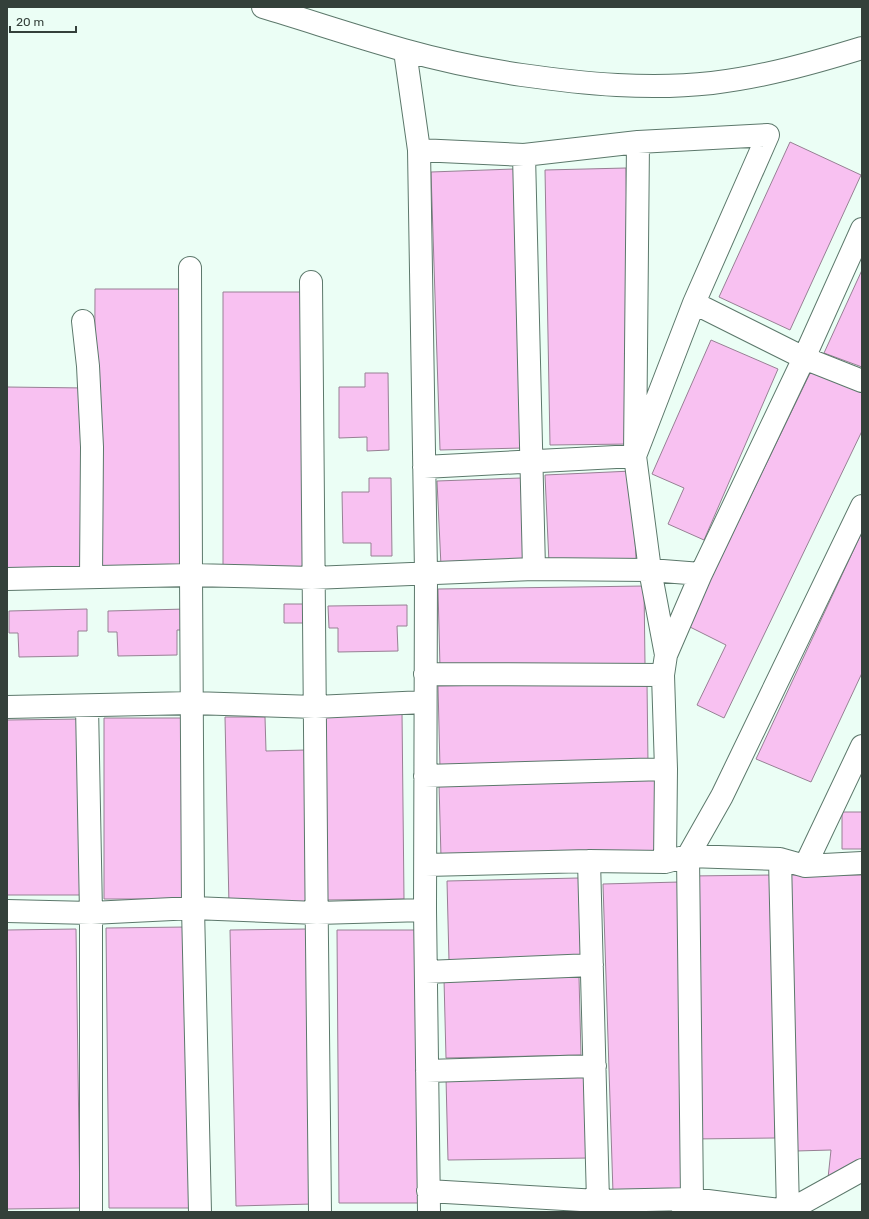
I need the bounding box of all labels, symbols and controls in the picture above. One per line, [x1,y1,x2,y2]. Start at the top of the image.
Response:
scale bar [10,8,76,34]
text: 20 m [16,15,44,29]

